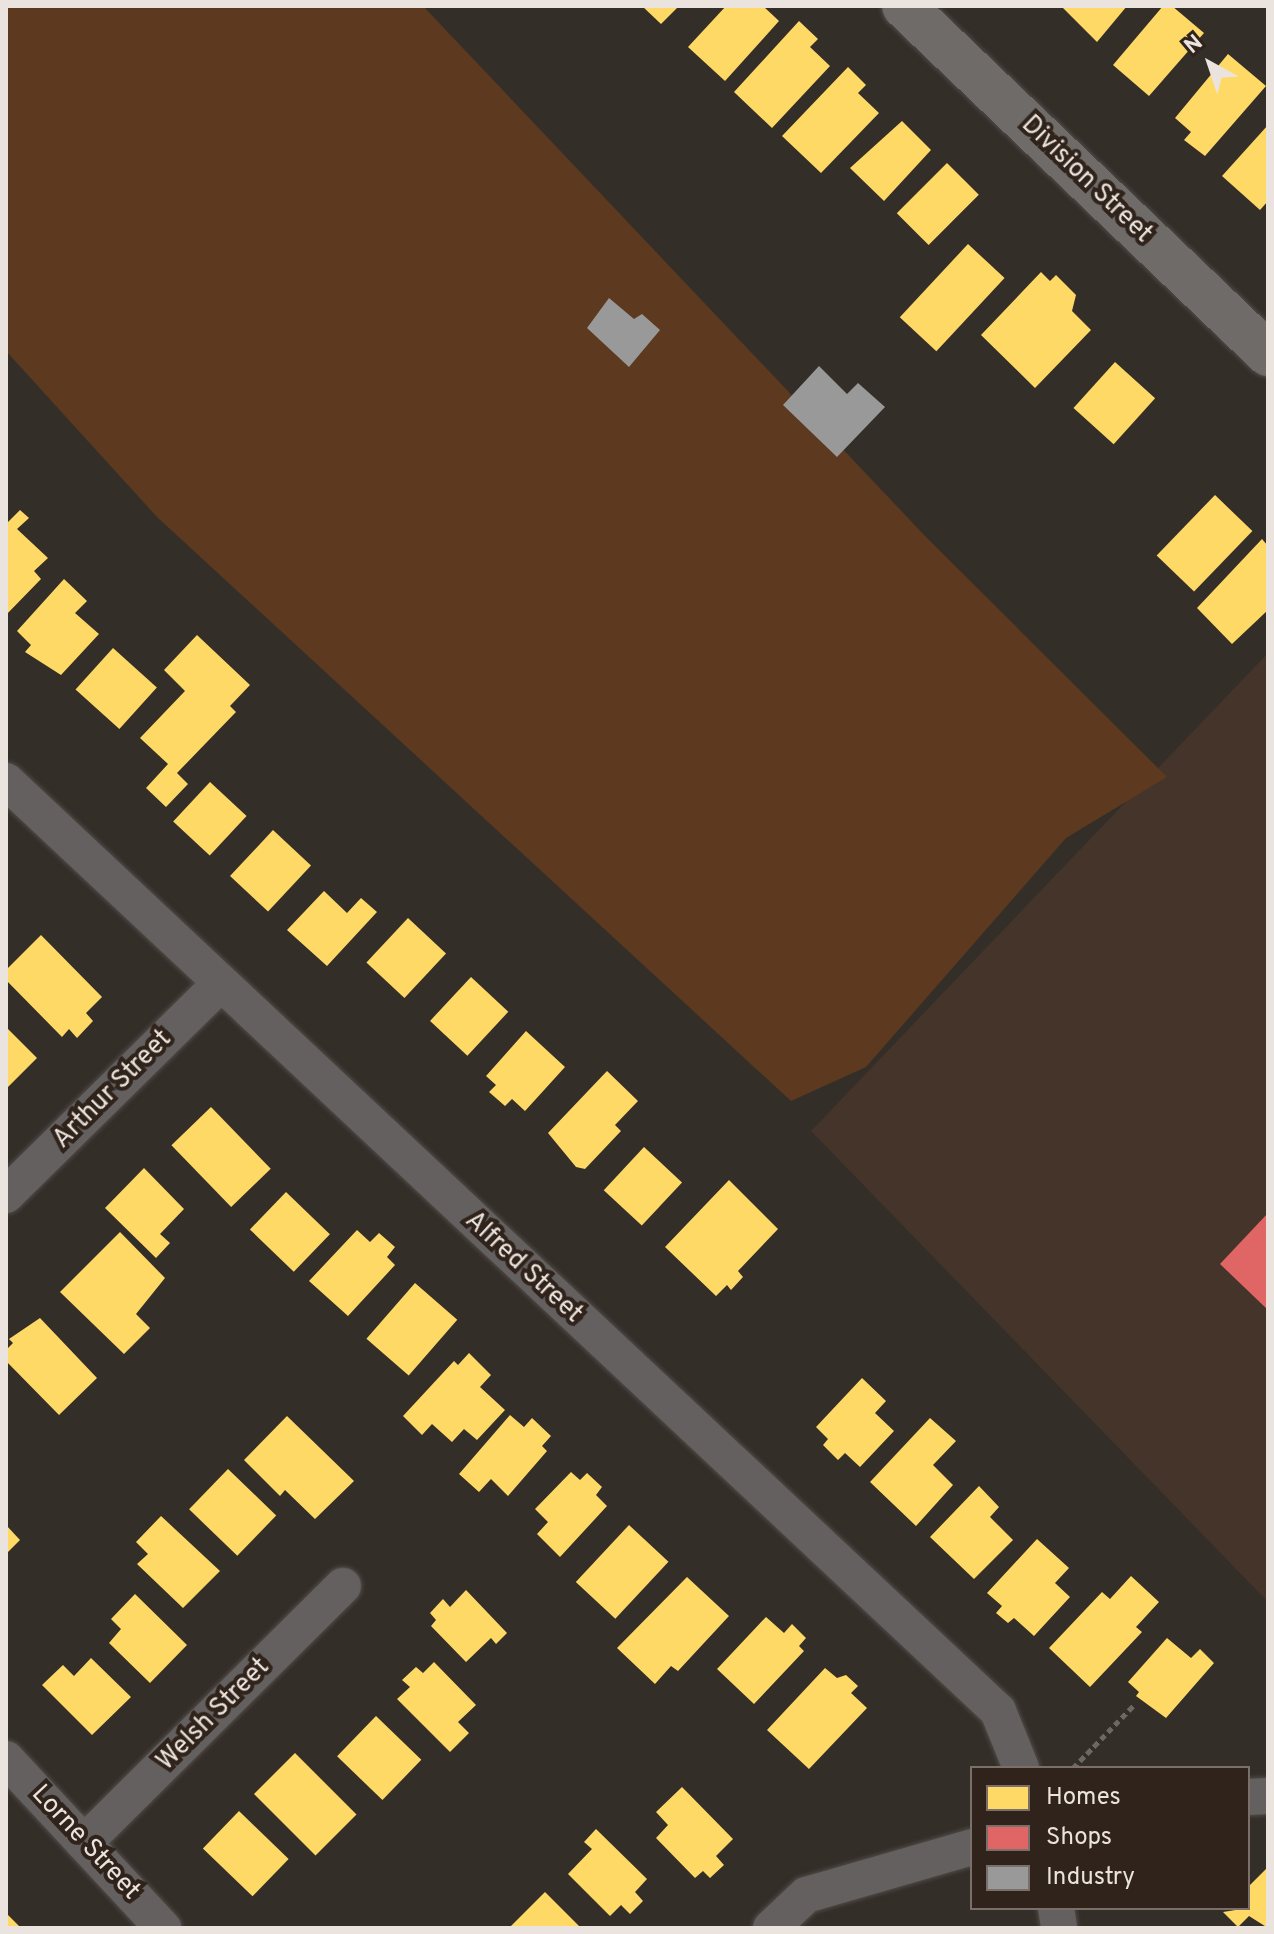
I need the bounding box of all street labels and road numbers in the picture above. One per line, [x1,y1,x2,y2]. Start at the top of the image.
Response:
street label: Division Street [1014,110,1158,250]
street label: Arthur Street [47,1024,179,1156]
street label: Alfred Street [458,1206,588,1330]
street label: Welsh Street [151,1652,277,1778]
street label: Lorne Street [24,1779,146,1907]

